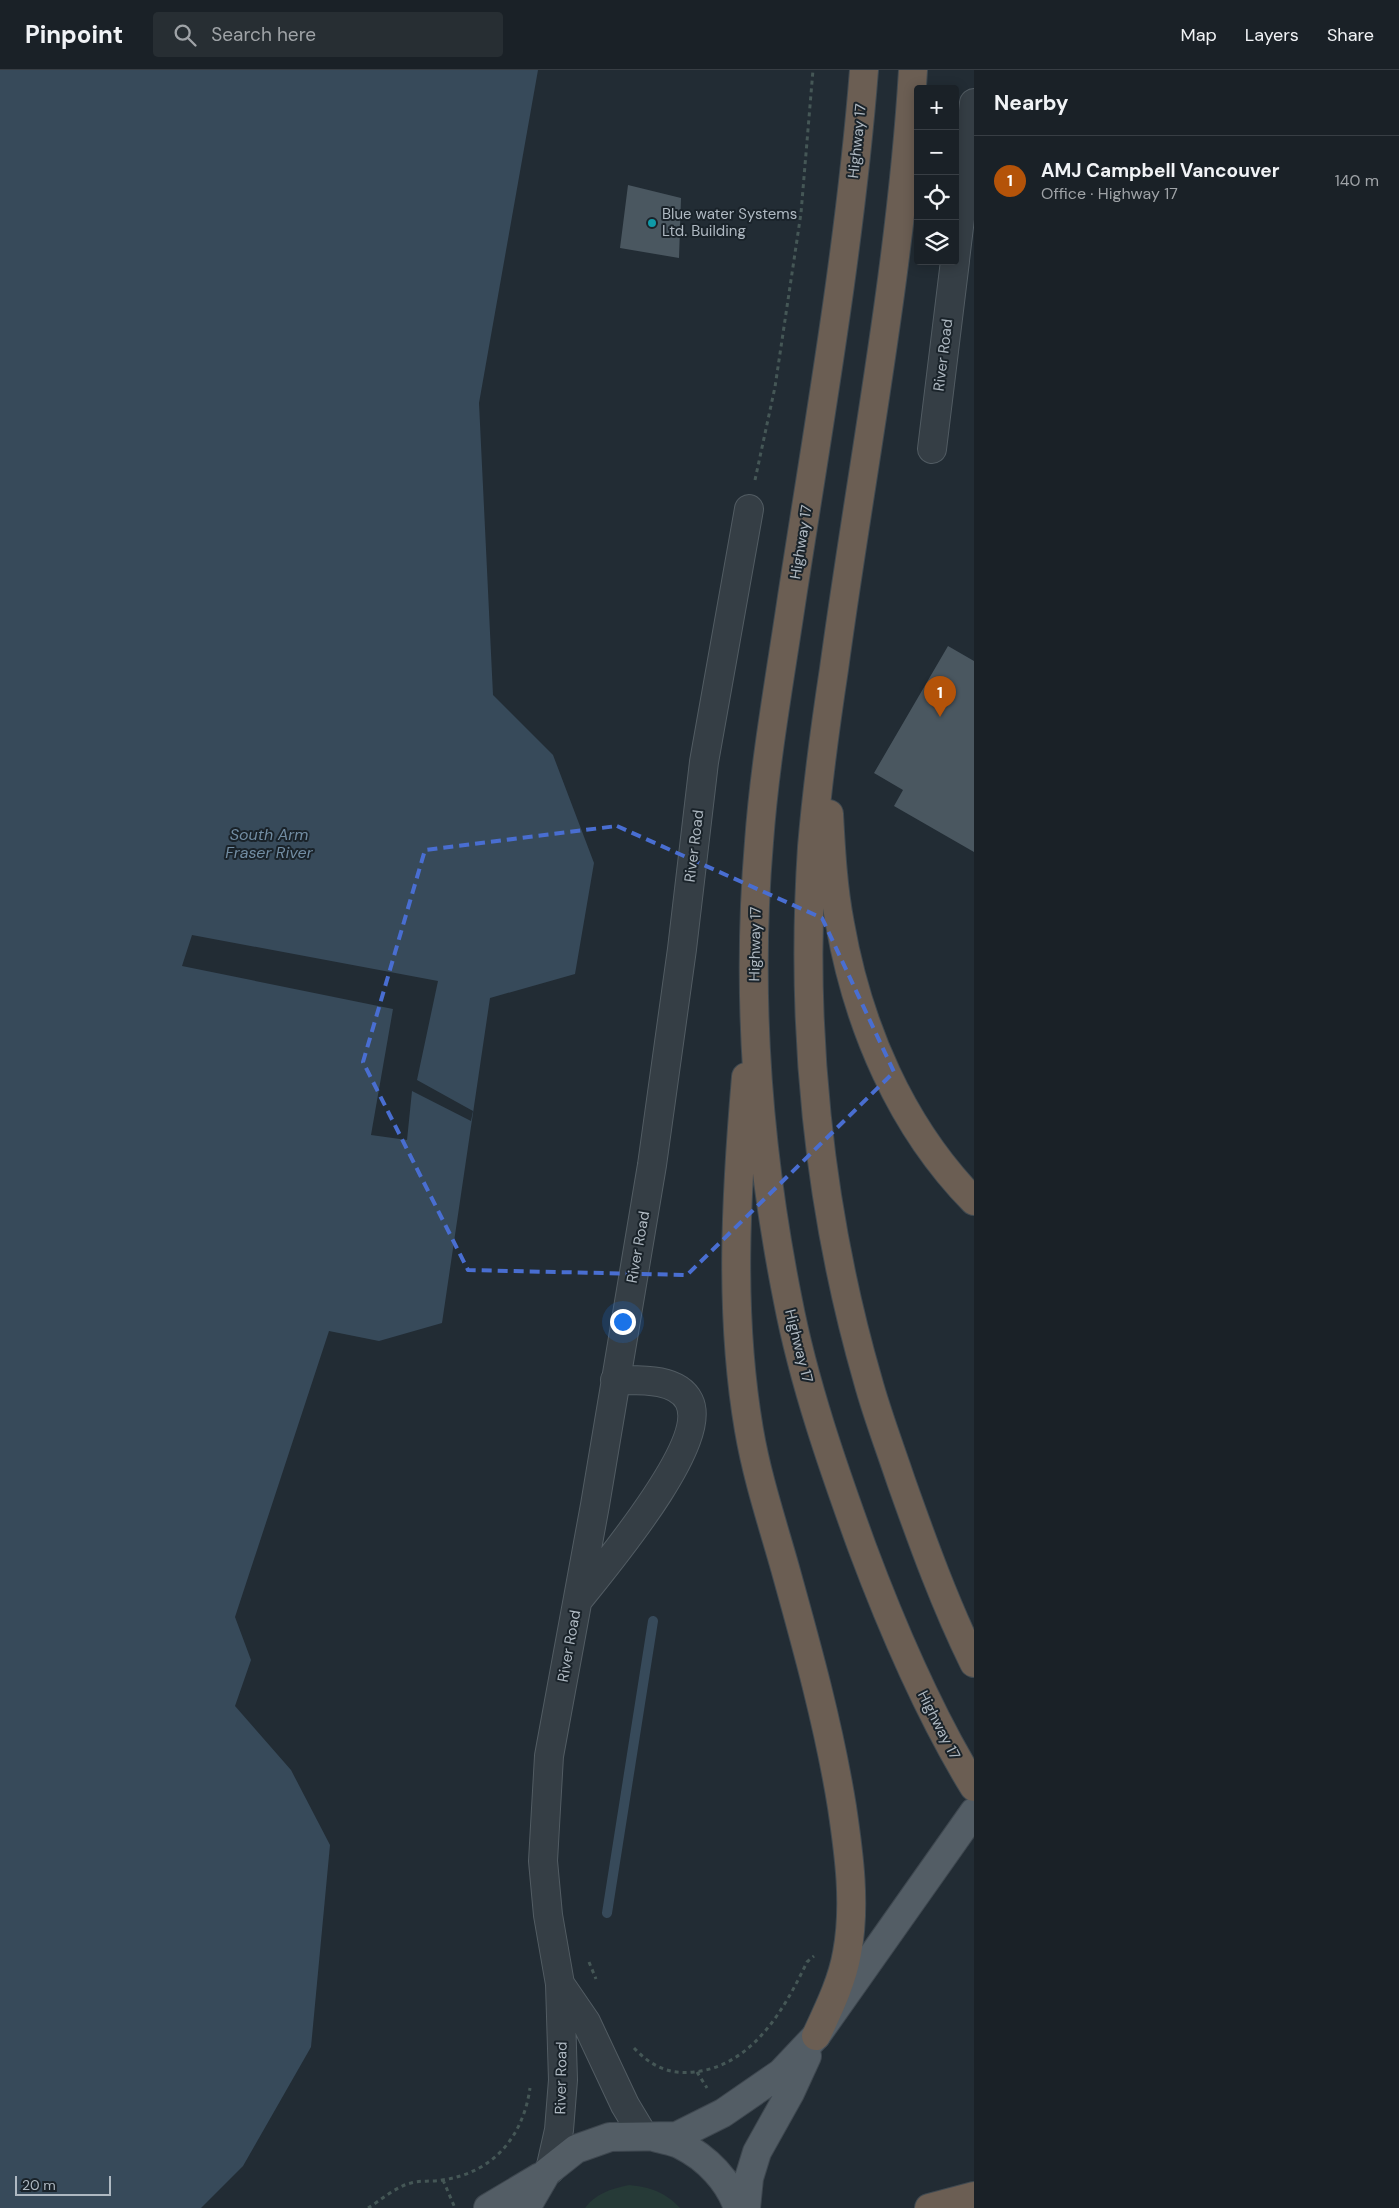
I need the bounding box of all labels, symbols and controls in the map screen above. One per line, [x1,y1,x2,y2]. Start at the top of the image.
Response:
search box [153,12,503,57]
text: Pinpoint [25,19,123,50]
icon: search [171,21,199,49]
text: Search here [211,22,316,47]
text: Map [1181,23,1217,47]
text: Layers [1245,23,1299,47]
text: Share [1327,23,1374,47]
map controls [914,85,959,265]
button: + [914,85,959,130]
text: Nearby [994,89,1068,117]
street label: Highway 17 [843,103,871,179]
button: − [914,130,959,175]
text: AMJ Campbell Vancouver [1041,158,1279,183]
text: 1 [1007,170,1013,191]
text: 140 m [1335,170,1379,191]
button: locate [914,175,959,220]
text: Office · Highway 17 [1041,183,1178,204]
place label: Blue water Systems Ltd. Building [662,204,797,241]
marker: Blue water Systems Ltd. Building [646,217,658,229]
button: layers [914,220,959,265]
street label: River Road [929,318,957,392]
street label: Highway 17 [785,503,817,581]
pin: 1 [924,676,956,717]
street label: River Road [680,809,708,883]
water label: South Arm Fraser River [225,824,314,863]
street label: Highway 17 [744,906,766,982]
street label: River Road [622,1209,654,1285]
street label: Highway 17 [780,1307,818,1385]
your location [610,1309,636,1335]
street label: River Road [553,1608,585,1684]
street label: Highway 17 [913,1687,965,1763]
street label: River Road [550,2041,572,2115]
scale bar [15,2173,111,2196]
text: 20 m [22,2176,56,2194]

